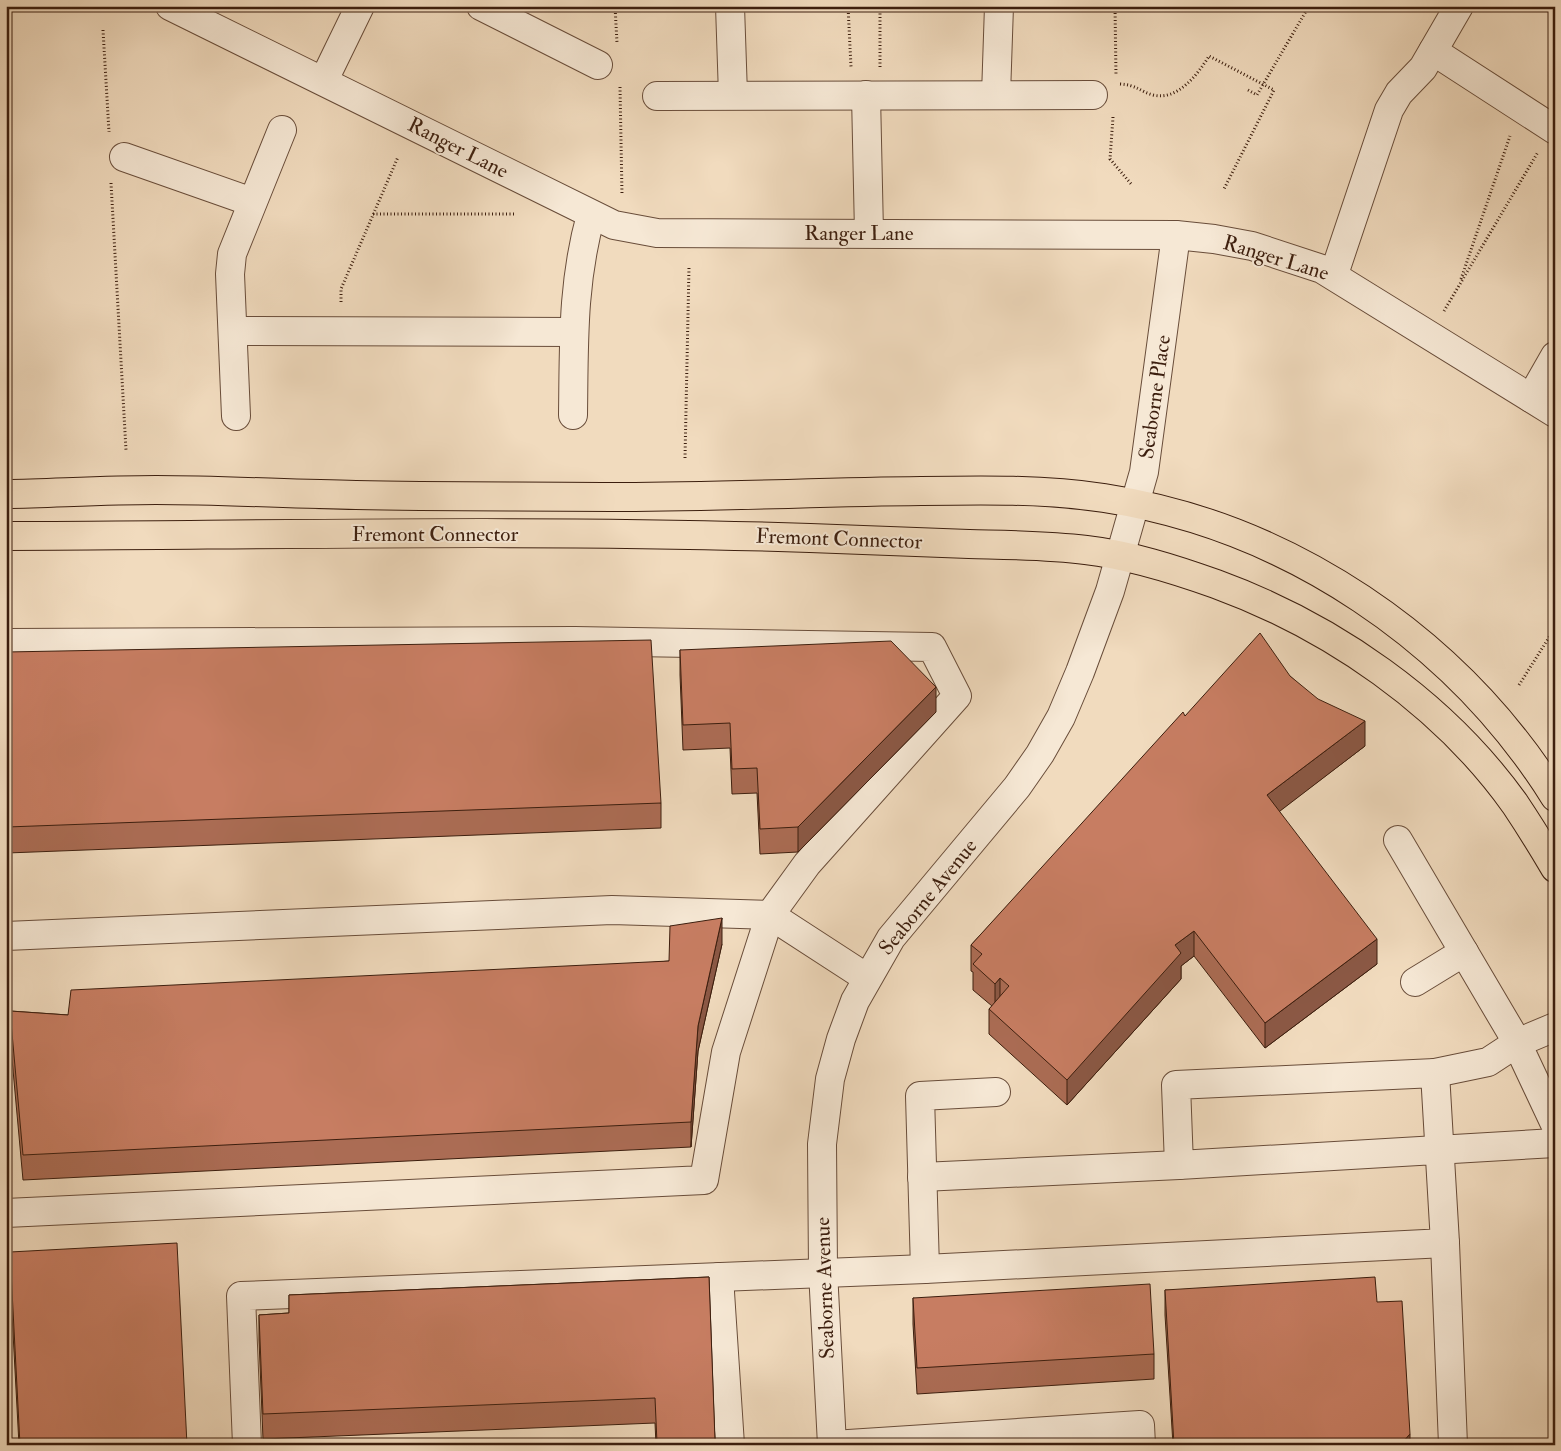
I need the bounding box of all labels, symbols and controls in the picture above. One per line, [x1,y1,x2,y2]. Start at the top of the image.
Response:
street label: Ranger Lane [403,111,513,185]
street label: Ranger Lane [804,220,914,247]
street label: Ranger Lane [1220,229,1332,287]
street label: Seaborne Place [1133,333,1177,461]
street label: Fremont Connector [352,521,518,548]
street label: Fremont Connector [755,523,923,555]
street label: Seaborne Avenue [873,833,983,961]
street label: Seaborne Avenue [809,1216,841,1360]

